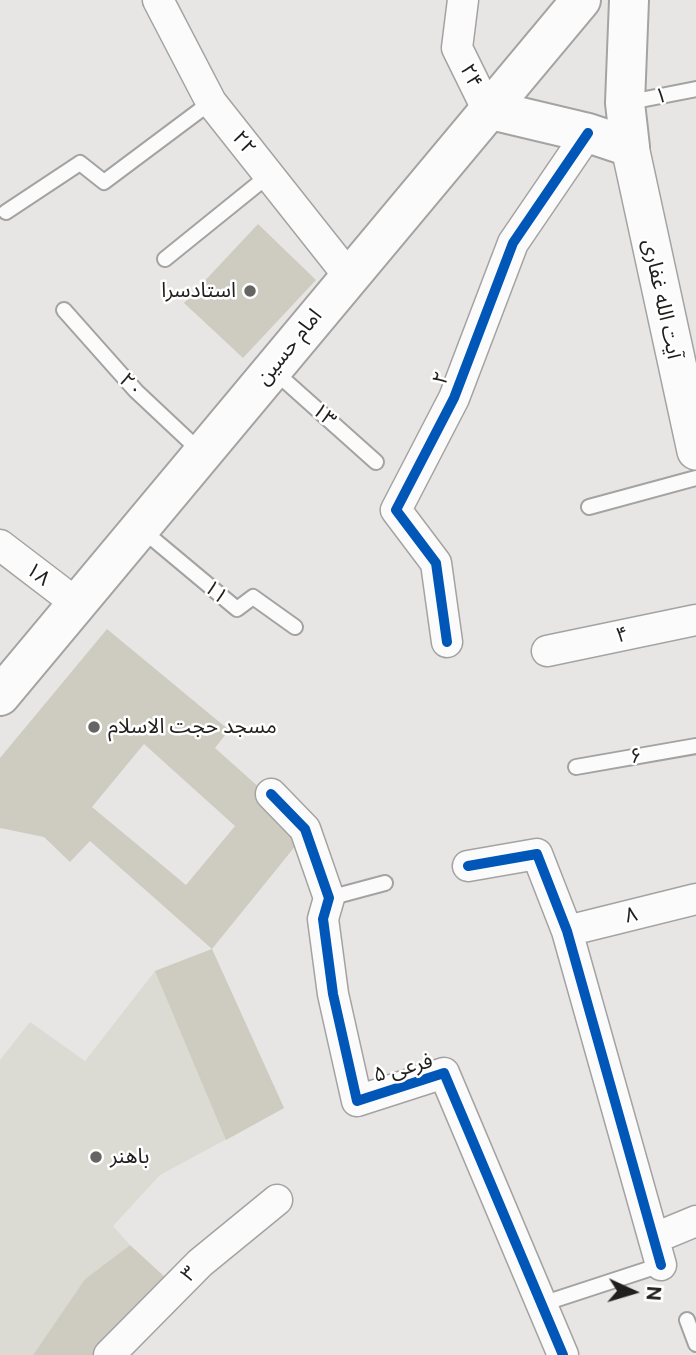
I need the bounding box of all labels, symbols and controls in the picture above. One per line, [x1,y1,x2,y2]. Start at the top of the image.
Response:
street label: ۲۴ [454,60,488,92]
street label: ۱ [653,82,669,110]
street label: ۲۲ [227,126,261,160]
street label: آیت الله غفاری [637,237,687,361]
place label: استادسرا [161,278,236,304]
marker: استادسرا [242,283,258,299]
street label: امام حسین [251,304,327,390]
street label: ۲۰ [114,368,148,402]
street label: ۲ [427,368,455,388]
street label: ۱۳ [307,398,341,432]
street label: ۱۸ [21,557,55,591]
street label: ۱۱ [199,575,233,609]
street label: ۴ [614,621,630,649]
place label: مسجد حجت الاسلام [108,714,277,740]
marker: مسجد حجت الاسلام [86,719,102,735]
street label: ۶ [628,743,644,769]
street label: ۸ [622,901,640,929]
street label: فرعی ۵ [371,1048,435,1088]
place label: باهنر [110,1144,149,1170]
marker: باهنر [88,1149,104,1165]
north arrow [598,1257,668,1327]
street label: ۳ [176,1261,202,1287]
text: N [642,1285,665,1302]

